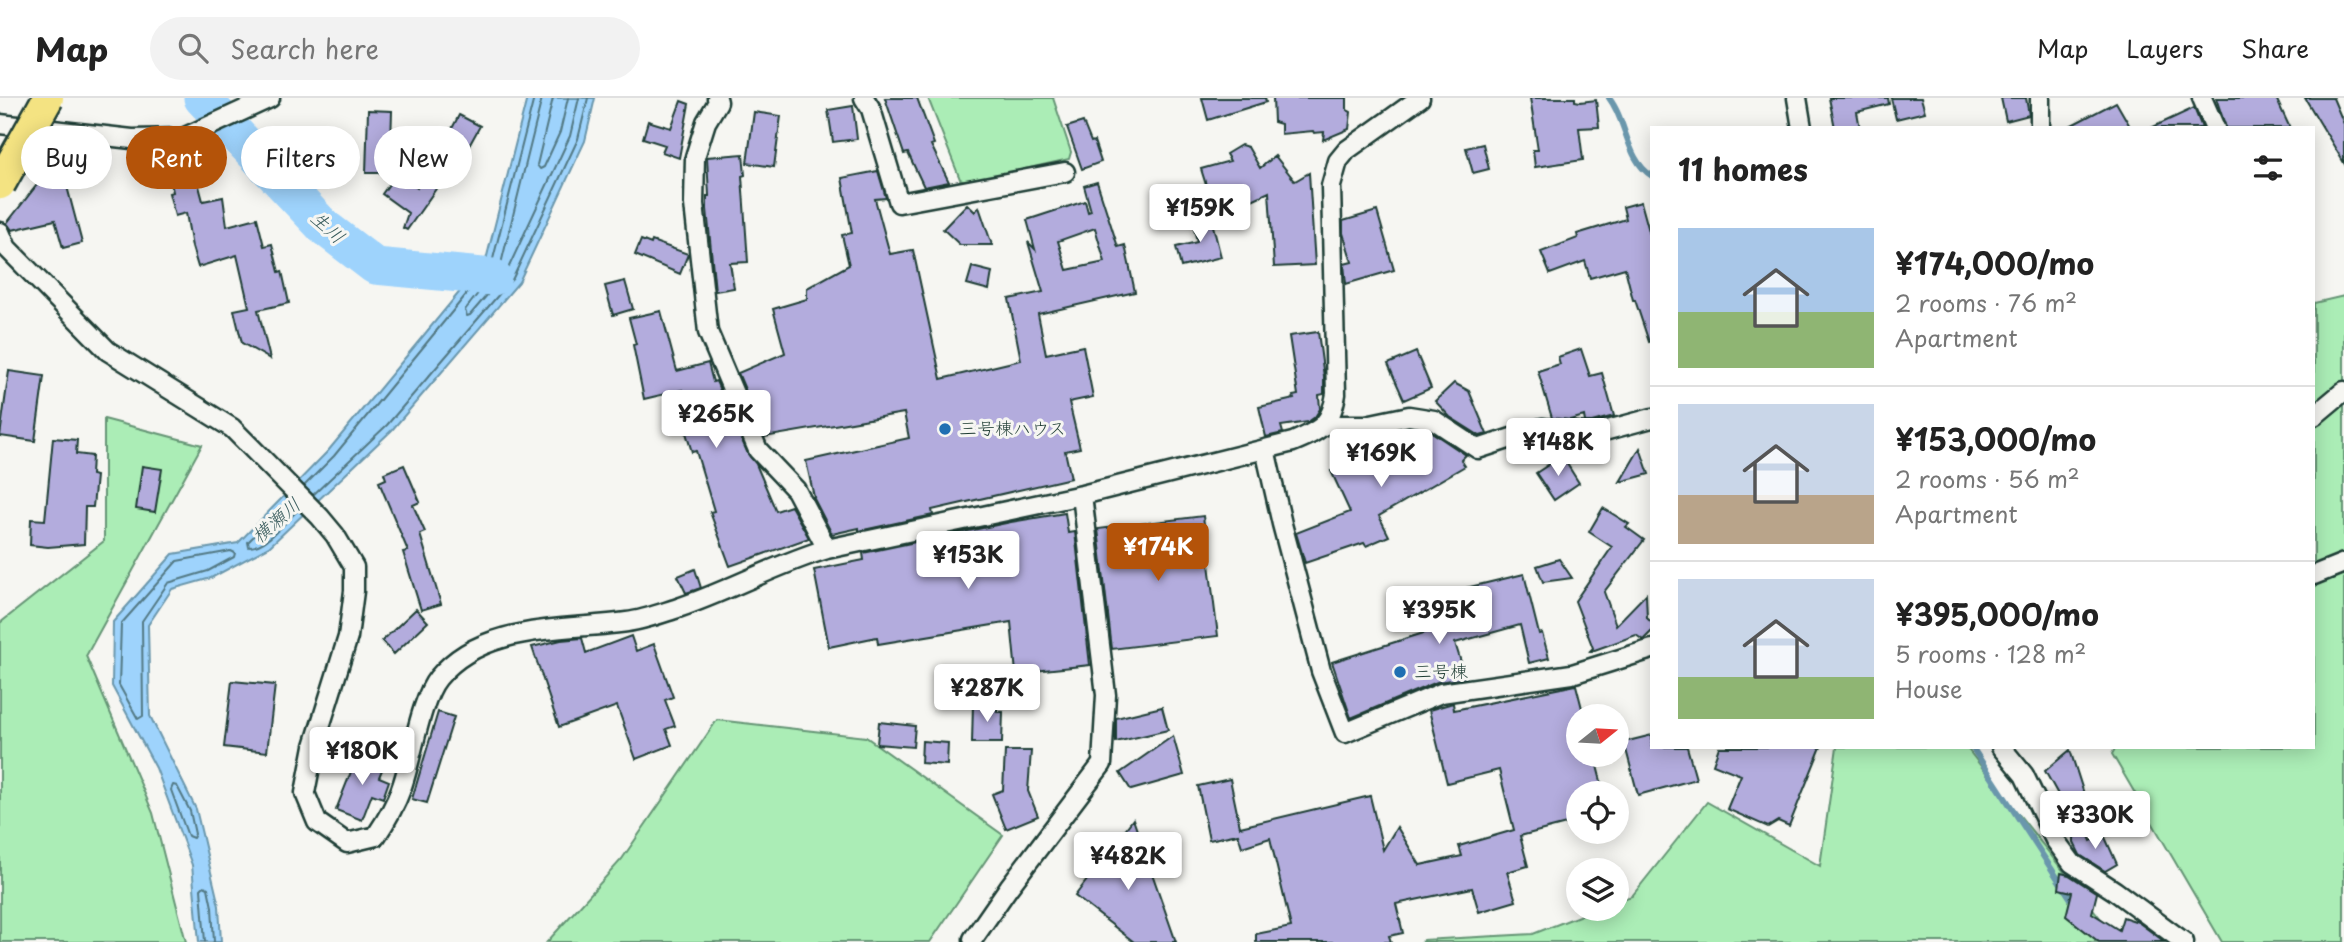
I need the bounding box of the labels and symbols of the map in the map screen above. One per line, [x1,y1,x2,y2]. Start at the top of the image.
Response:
pin: ¥159K [1151,184,1249,244]
water label: 生川 [305,203,352,249]
pin: ¥265K [667,390,765,450]
place label: 三号棟ハウス [959,414,1066,441]
pin: ¥148K [1509,418,1607,478]
marker: 三号棟ハウス [937,421,953,437]
pin: ¥169K [1332,430,1430,489]
water label: 横瀬川 [245,490,306,549]
pin: ¥174K [1109,524,1207,583]
pin: ¥153K [919,532,1017,591]
pin: ¥395K [1390,587,1488,646]
place label: 三号棟 [1414,657,1468,684]
pin: ¥287K [938,664,1036,724]
marker: 三号棟 [1392,664,1408,680]
north arrow [1566,704,1629,766]
pin: ¥180K [313,728,411,787]
pin: ¥330K [2046,792,2144,851]
pin: ¥482K [1079,832,1177,892]

